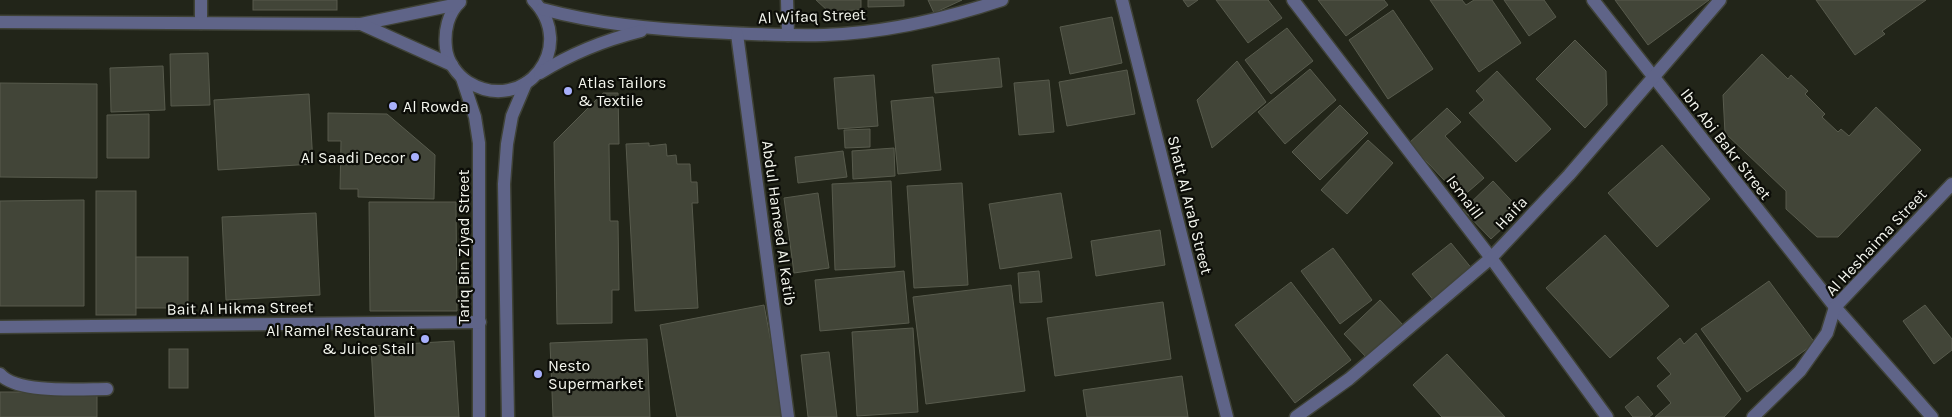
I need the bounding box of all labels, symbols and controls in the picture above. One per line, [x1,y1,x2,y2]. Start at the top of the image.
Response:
street label: Al Wifaq Street [758,5,866,27]
place label: Atlas Tailors & Textile [578,73,666,110]
marker: Atlas Tailors & Textile [562,85,574,97]
street label: Ibn Abi Bakr Street [1677,85,1775,203]
place label: Al Rowda [403,97,469,116]
marker: Al Rowda [387,100,399,112]
street label: Shatt Al Arab Street [1164,134,1216,276]
street label: Abdul Hameed Al Katib [758,139,800,307]
place label: Al Saadi Decor [301,148,405,167]
marker: Al Saadi Decor [409,151,421,163]
street label: Tariq Bin Ziyad Street [454,170,473,324]
street label: Ismaill [1442,171,1488,223]
street label: Al Heshaima Street [1821,184,1931,300]
street label: Haifa [1491,192,1531,234]
street label: Bait Al Hikma Street [166,297,314,319]
place label: Al Ramel Restaurant & Juice Stall [266,321,415,358]
marker: Al Ramel Restaurant & Juice Stall [419,333,431,345]
place label: Nesto Supermarket [548,356,644,393]
marker: Nesto Supermarket [532,368,544,380]

